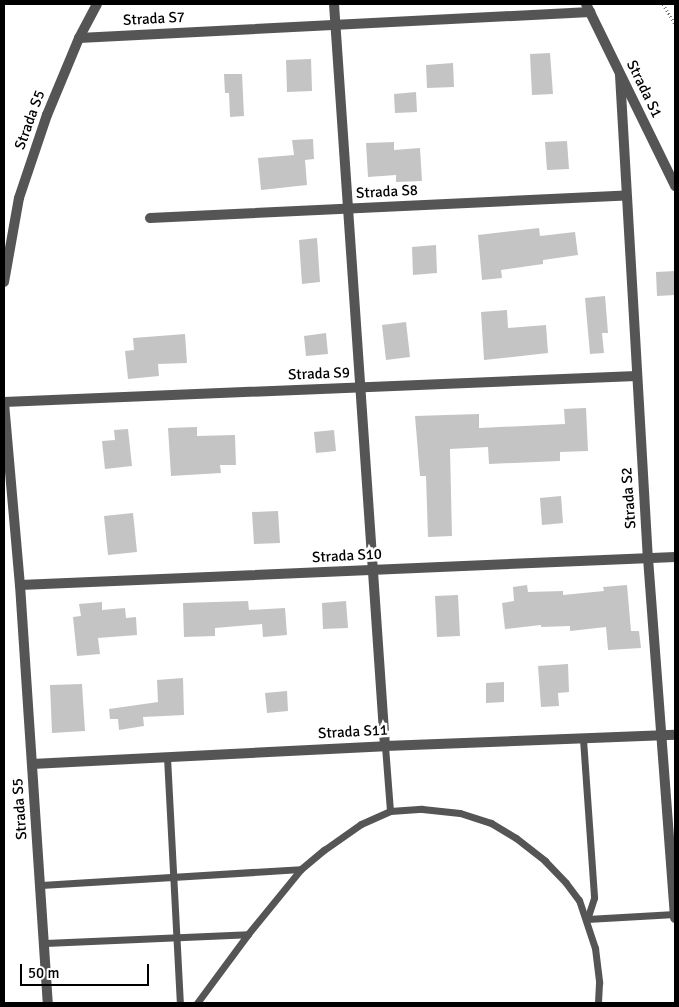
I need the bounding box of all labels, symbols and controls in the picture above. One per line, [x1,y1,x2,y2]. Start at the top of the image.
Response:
street label: Strada S7 [123,8,185,30]
street label: Strada S1 [622,57,666,121]
street label: Strada S5 [11,88,49,152]
street label: Strada S8 [356,181,418,203]
street label: Strada S9 [288,364,350,384]
street label: Strada S2 [618,467,640,529]
street label: Strada S10 [312,545,382,567]
street label: Strada S11 [318,721,388,743]
street label: Strada S5 [9,778,31,840]
scale bar [22,954,151,986]
text: 50 m [28,964,59,982]

